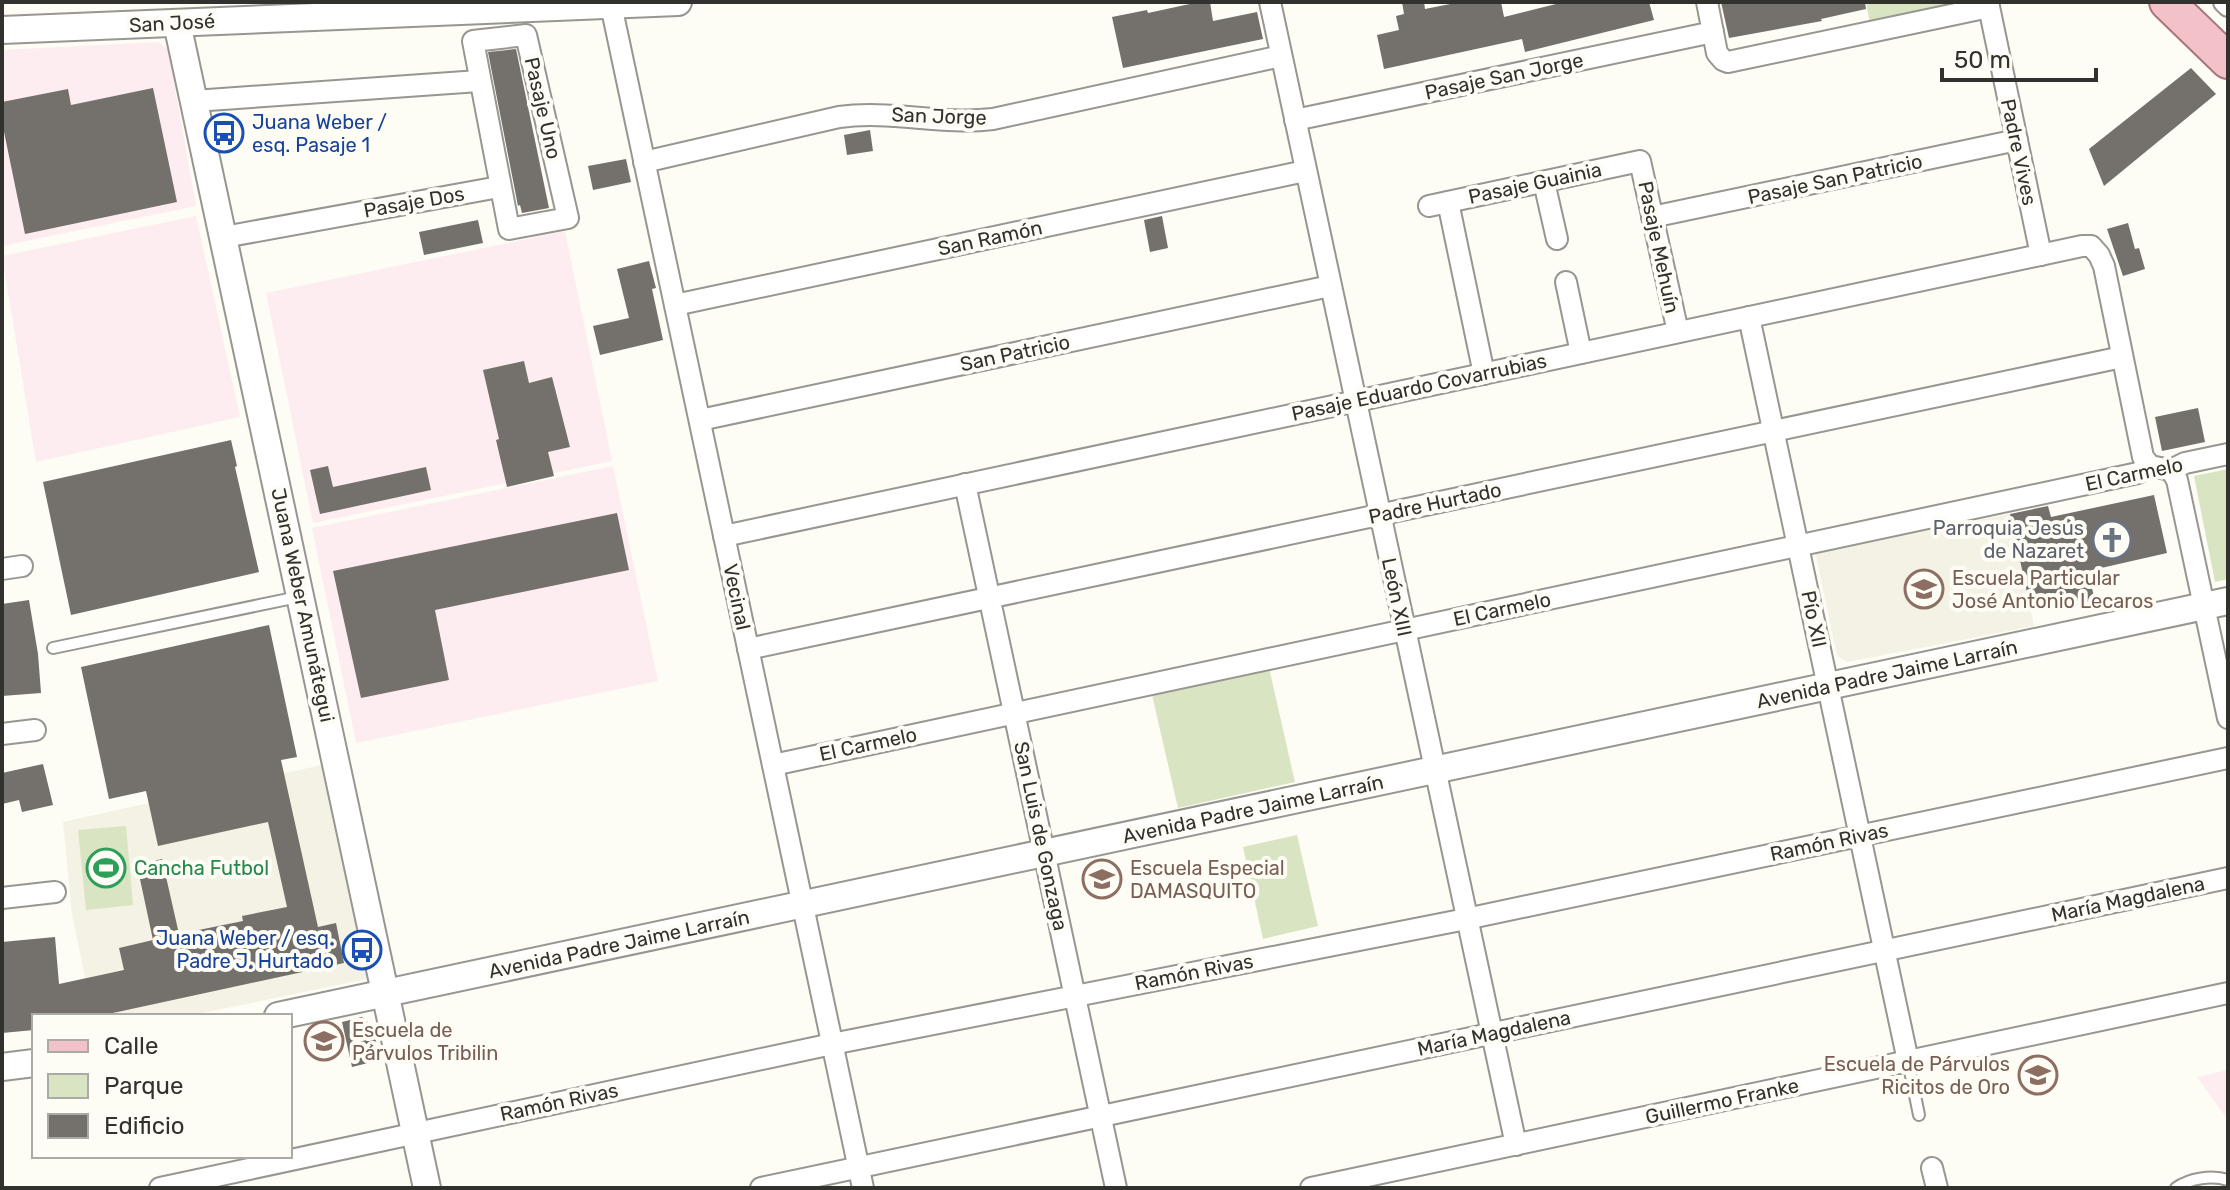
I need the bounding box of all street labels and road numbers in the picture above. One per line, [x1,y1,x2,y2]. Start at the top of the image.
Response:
street label: San José [128,9,216,37]
street label: Pasaje San Jorge [1423,47,1585,105]
street label: Pasaje Uno [520,55,566,161]
street label: Padre Vives [1996,96,2042,208]
street label: San Jorge [891,102,987,130]
street label: Pasaje San Patricio [1745,149,1925,209]
street label: Pasaje Guainia [1466,157,1604,209]
street label: Pasaje Mehuín [1633,179,1685,315]
street label: Pasaje Dos [362,181,466,223]
street label: San Ramón [936,215,1044,261]
street label: San Patricio [958,330,1072,376]
street label: Pasaje Eduardo Covarrubias [1289,348,1549,426]
street label: El Carmelo [2083,452,2185,496]
street label: Padre Hurtado [1366,477,1504,529]
street label: Juana Weber Amunátegui [266,486,340,724]
street label: León XIII [1377,555,1417,639]
street label: Vecinal [718,562,756,632]
street label: El Carmelo [1451,587,1553,631]
street label: Pío XII [1796,588,1832,650]
street label: Avenida Padre Jaime Larraín [1754,635,2020,713]
street label: El Carmelo [817,722,919,766]
street label: San Luis de Gonzaga [1009,739,1073,933]
street label: Avenida Padre Jaime Larraín [1120,770,1386,848]
street label: Ramón Rivas [1768,818,1890,866]
street label: María Magdalena [2049,871,2207,927]
street label: Avenida Padre Jaime Larraín [486,905,752,983]
street label: Ramón Rivas [1133,949,1255,995]
street label: María Magdalena [1415,1005,1573,1061]
street label: Guillermo Franke [1643,1073,1801,1129]
street label: Ramón Rivas [498,1078,620,1126]

